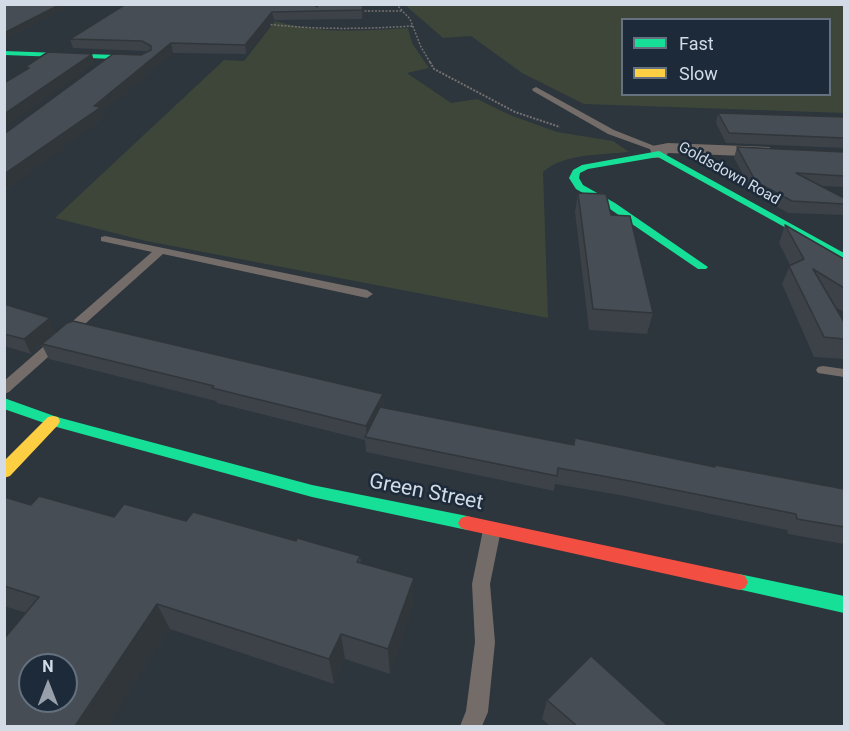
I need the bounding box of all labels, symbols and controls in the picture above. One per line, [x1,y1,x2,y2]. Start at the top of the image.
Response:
legend [621,18,831,96]
text: Fast [679,33,714,54]
text: Slow [679,63,718,84]
street label: Goldsdown Road [675,139,783,209]
street label: Green Street [367,470,485,516]
north arrow [18,653,78,713]
text: N [42,657,54,676]

